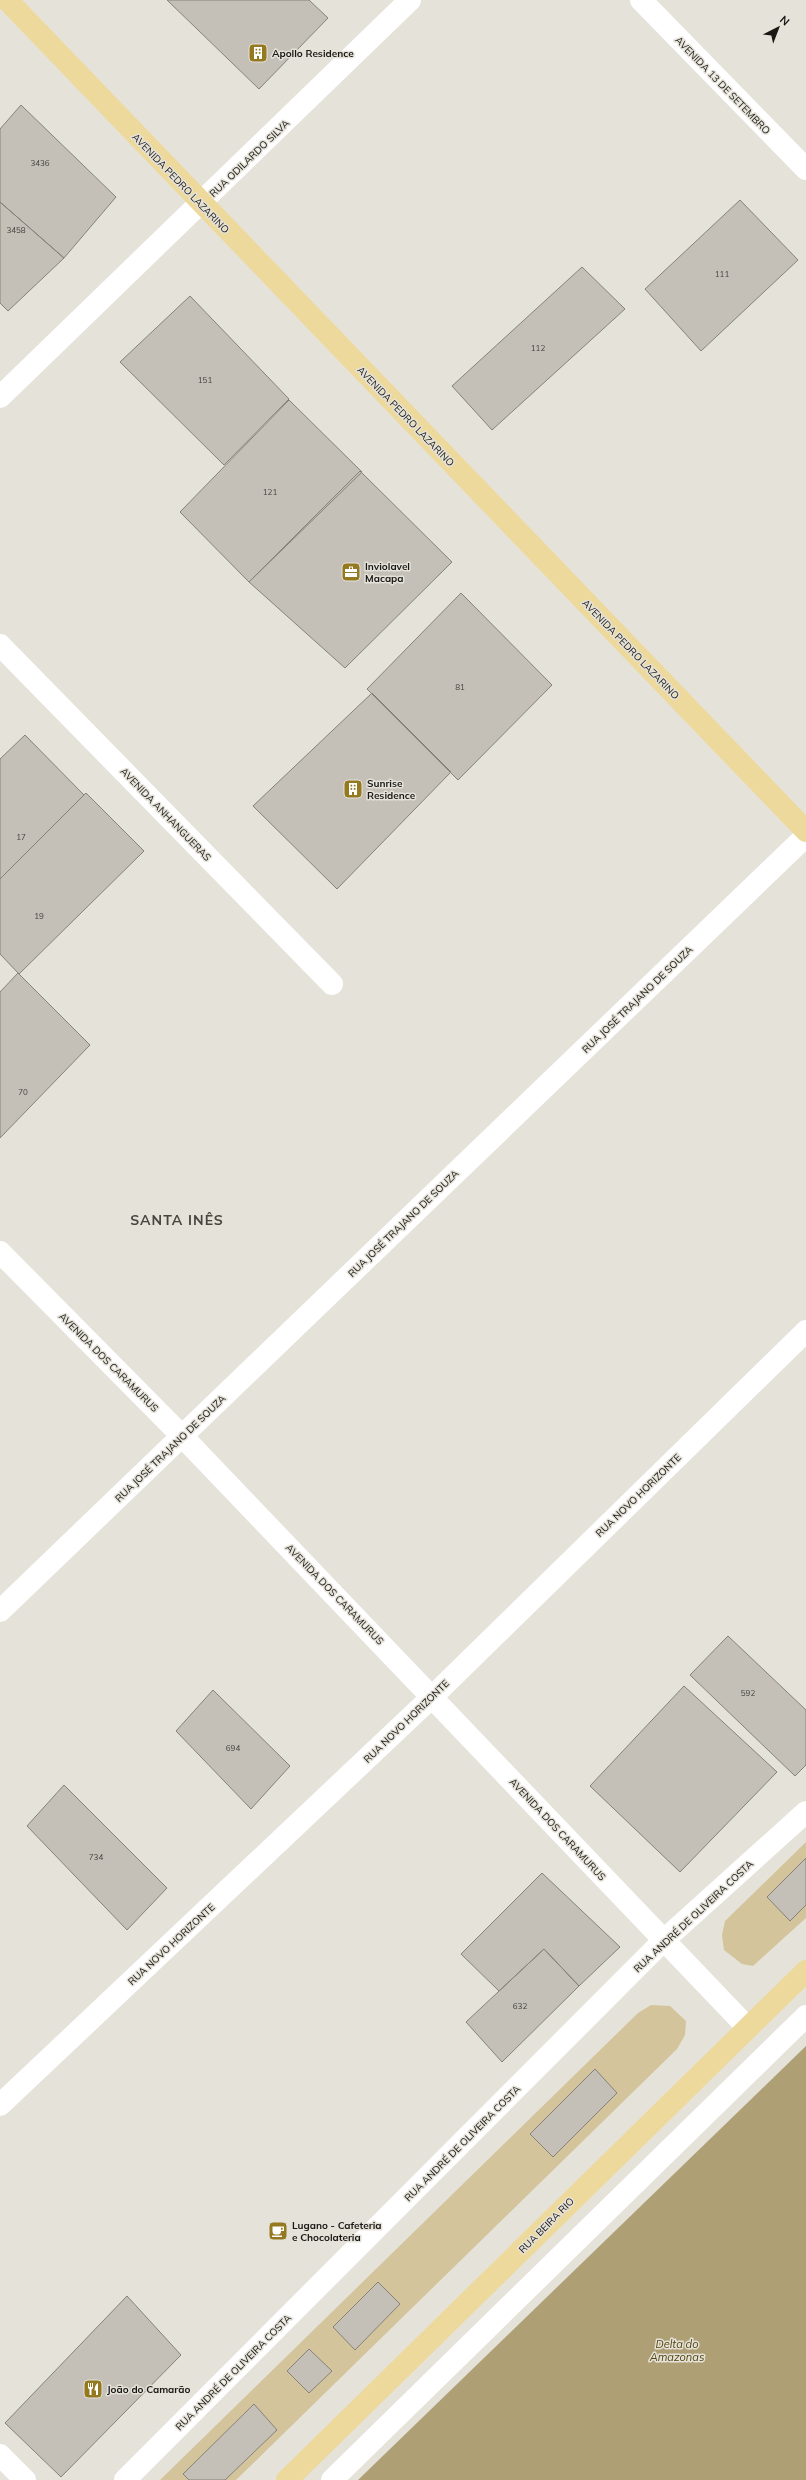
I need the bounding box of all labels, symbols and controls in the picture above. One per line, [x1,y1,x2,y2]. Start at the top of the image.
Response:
north arrow [758,8,798,48]
text: N [777,13,792,29]
street label: AVENIDA 13 DE SETEMBRO [672,34,773,137]
building icon: Apollo Residence [247,42,269,64]
place label: Apollo Residence [272,47,354,60]
street label: RUA ODILARDO SILVA [207,116,293,200]
street label: AVENIDA PEDRO LAZARINO [129,130,232,236]
house number: 3436 [30,158,50,168]
house number: 3458 [6,225,26,235]
house number: 111 [715,269,729,279]
house number: 112 [531,343,545,353]
street label: AVENIDA PEDRO LAZARINO [354,363,457,469]
house number: 151 [198,375,212,385]
house number: 121 [263,487,277,497]
place label: Inviolavel Macapa [365,560,410,585]
office icon: Inviolavel Macapa [340,561,362,583]
street label: AVENIDA PEDRO LAZARINO [579,596,682,702]
house number: 81 [455,682,465,692]
street label: AVENIDA ANHANGUERAS [117,765,214,864]
place label: Sunrise Residence [367,777,416,802]
building icon: Sunrise Residence [342,778,364,800]
house number: 17 [16,832,26,842]
house number: 19 [34,911,44,921]
street label: RUA JOSÉ TRAJANO DE SOUZA [579,942,696,1056]
house number: 70 [18,1087,28,1097]
street label: RUA JOSÉ TRAJANO DE SOUZA [345,1166,462,1280]
district label: SANTA INÊS [130,1211,224,1229]
street label: AVENIDA DOS CARAMURUS [56,1310,161,1415]
street label: RUA JOSÉ TRAJANO DE SOUZA [112,1391,229,1505]
street label: RUA NOVO HORIZONTE [593,1451,684,1540]
street label: AVENIDA DOS CARAMURUS [283,1541,386,1648]
street label: RUA NOVO HORIZONTE [361,1677,452,1766]
house number: 592 [741,1688,755,1698]
house number: 694 [226,1743,240,1753]
street label: AVENIDA DOS CARAMURUS [507,1775,609,1883]
house number: 734 [89,1852,103,1862]
street label: RUA ANDRÉ DE OLIVEIRA COSTA [631,1857,756,1975]
street label: RUA NOVO HORIZONTE [125,1901,218,1988]
house number: 632 [513,2001,527,2011]
street label: RUA ANDRÉ DE OLIVEIRA COSTA [402,2082,524,2204]
street label: RUA BEIRA RIO [516,2195,577,2256]
place label: Lugano - Cafeteria e Chocolateria [292,2219,382,2244]
cafe icon: Lugano - Cafeteria e Chocolateria [267,2220,289,2242]
street label: RUA ANDRÉ DE OLIVEIRA COSTA [173,2311,295,2433]
water label: Delta do Amazonas [649,2337,705,2364]
restaurant icon: João do Camarão [82,2378,104,2400]
place label: João do Camarão [107,2383,190,2396]

